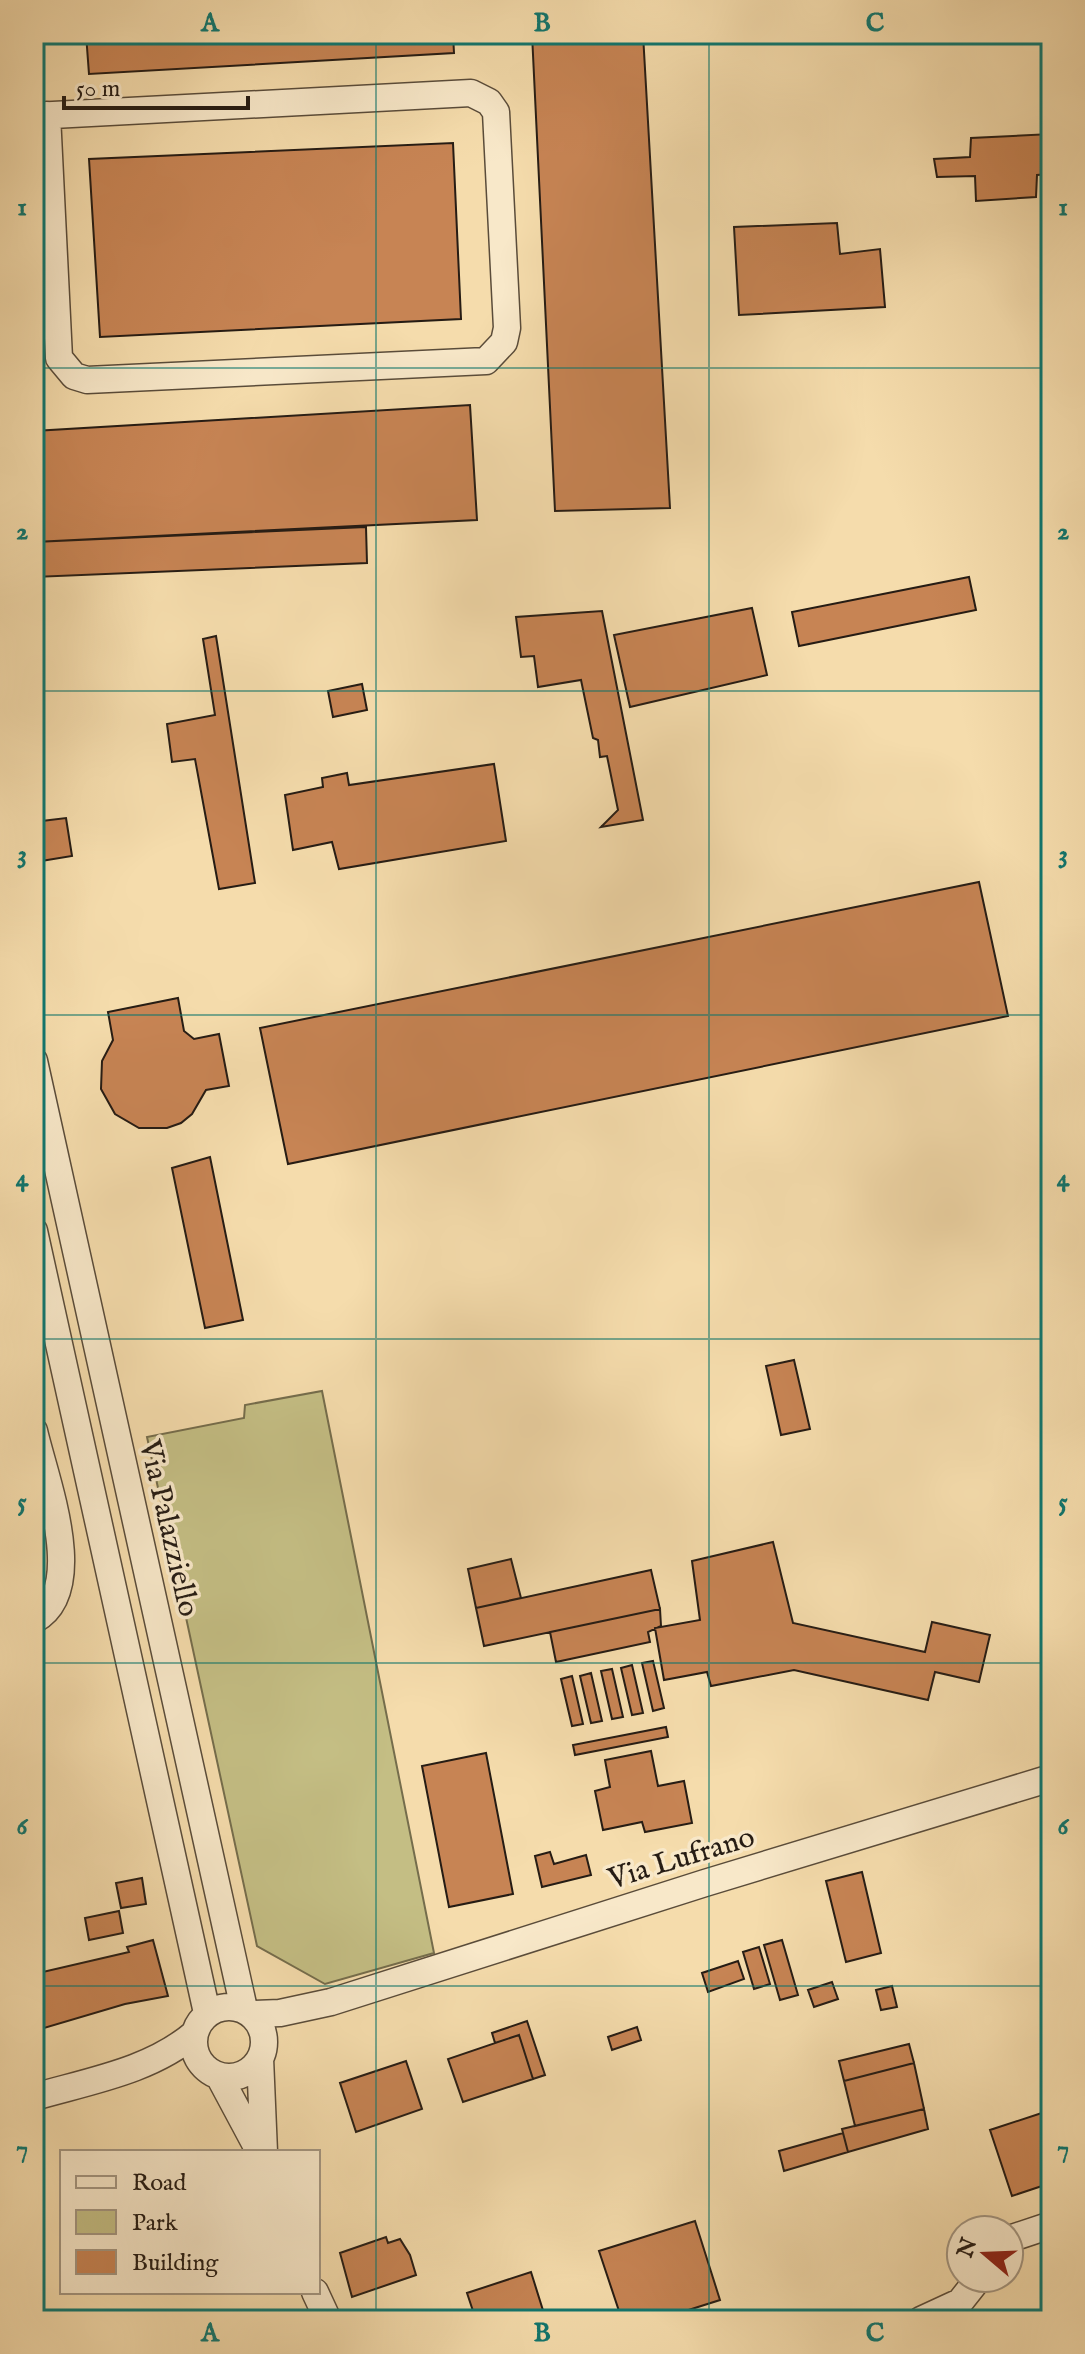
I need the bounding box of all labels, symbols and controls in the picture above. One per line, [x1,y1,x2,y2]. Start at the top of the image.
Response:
text: A [200,7,220,40]
text: B [533,7,551,40]
text: C [866,7,885,40]
scale bar [64,60,248,110]
text: 50 m [76,74,120,105]
text: 1 [17,191,27,224]
text: 1 [1058,191,1068,224]
text: 2 [16,515,28,548]
text: 2 [1057,515,1069,548]
text: 3 [17,838,27,871]
text: 3 [1058,838,1068,871]
text: 4 [16,1162,30,1195]
text: 4 [1057,1162,1071,1195]
street label: Via Palazziello [129,1435,207,1621]
text: 5 [17,1486,27,1519]
text: 5 [1058,1486,1068,1519]
text: 6 [17,1810,29,1843]
text: 6 [1058,1810,1070,1843]
street label: Via Lufrano [603,1819,759,1899]
text: 7 [16,2133,28,2166]
text: 7 [1057,2133,1069,2166]
legend [60,2150,320,2294]
text: Road [132,2168,186,2199]
text: Park [132,2208,178,2239]
north arrow [945,2214,1025,2294]
text: N [951,2235,984,2263]
text: Building [132,2248,219,2279]
text: A [200,2317,220,2350]
text: B [533,2317,551,2350]
text: C [866,2317,885,2350]

